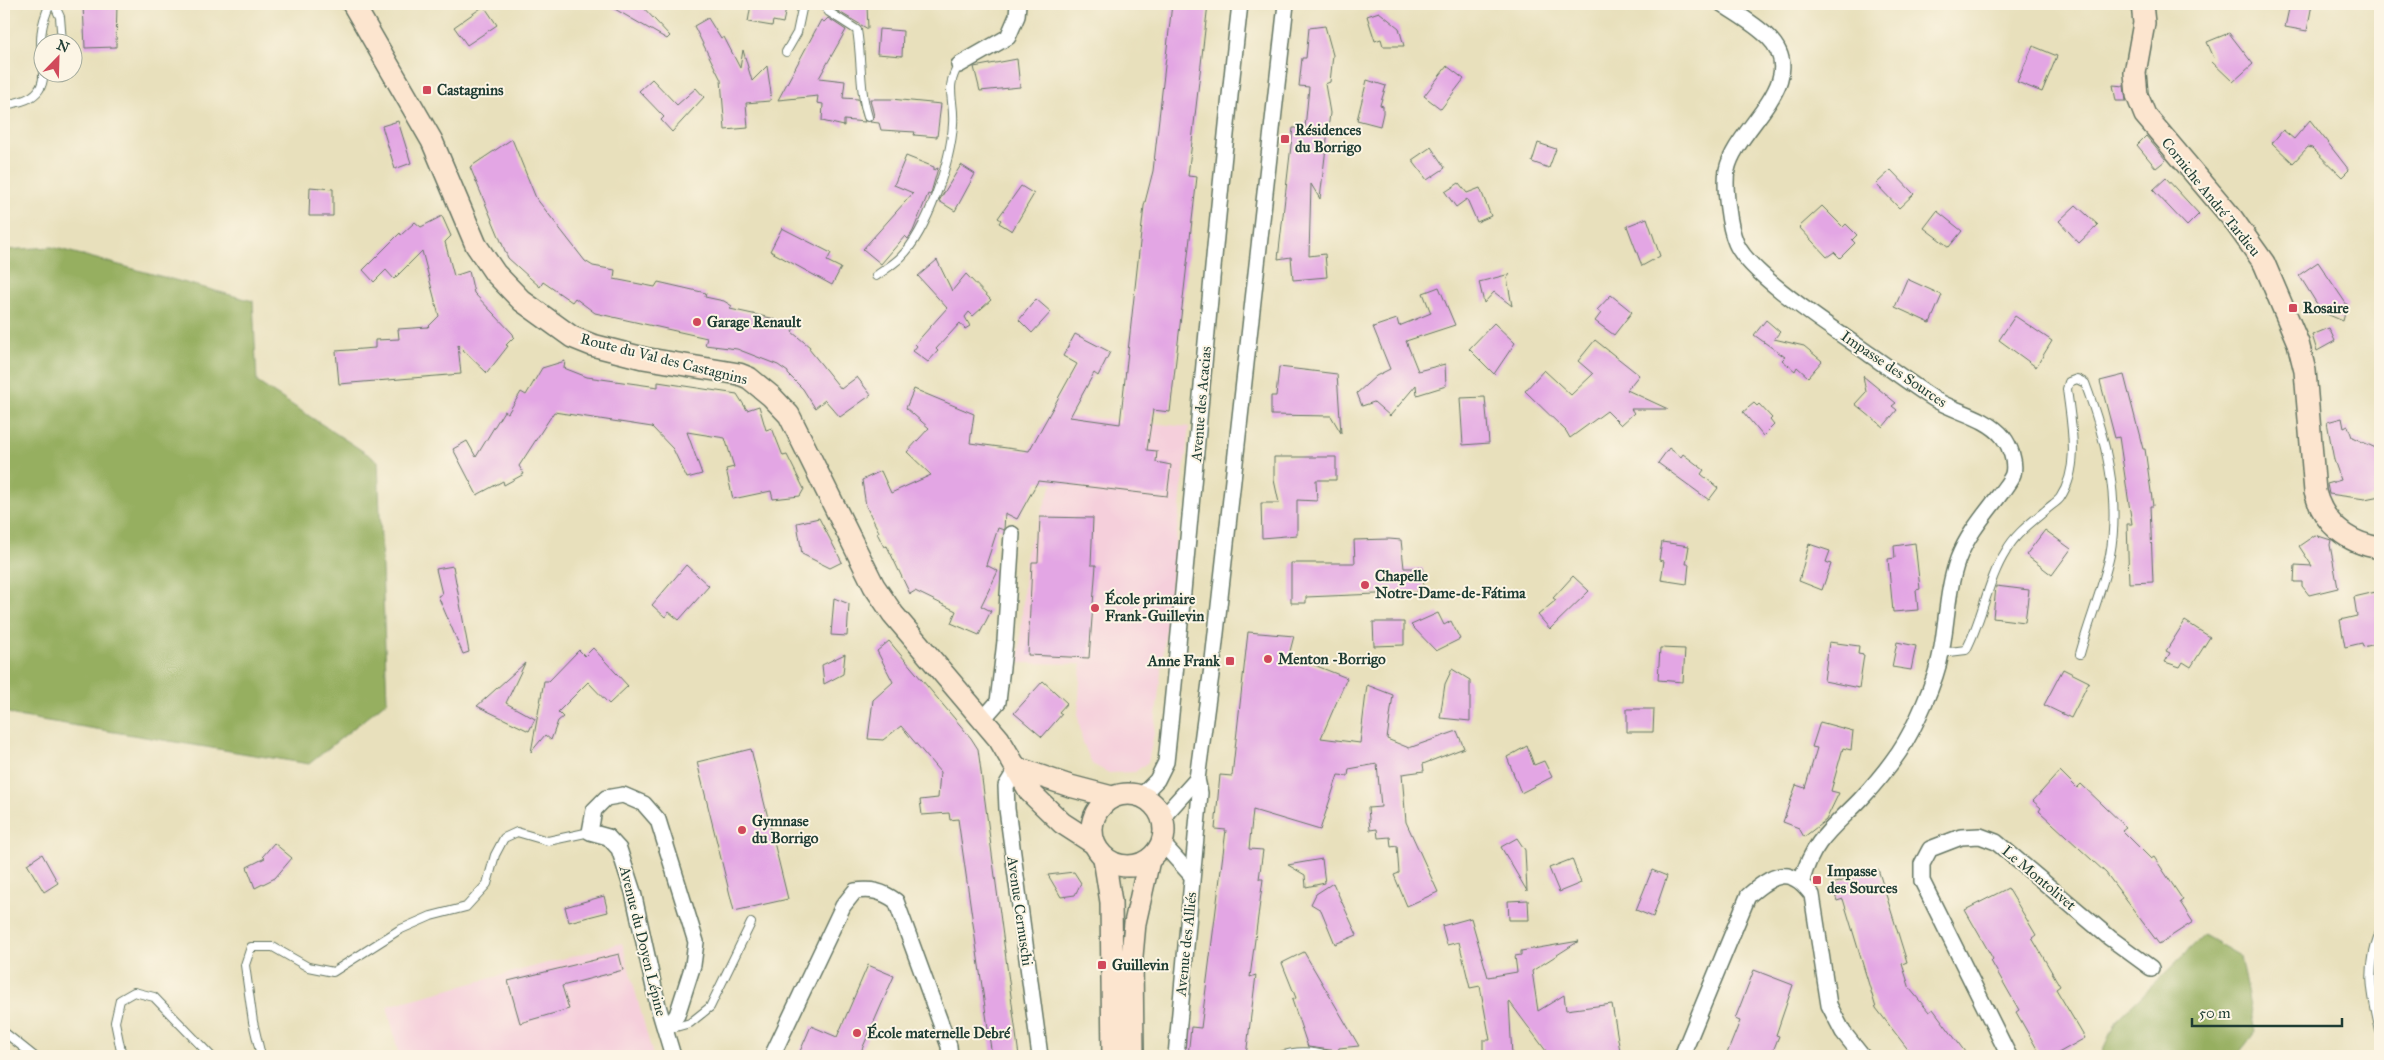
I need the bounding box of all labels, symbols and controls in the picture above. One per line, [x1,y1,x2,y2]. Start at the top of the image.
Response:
north arrow [32,32,82,82]
text: N [54,36,72,57]
place label: Castagnins [437,81,504,100]
marker: Castagnins [421,84,433,96]
place label: Résidences du Borrigo [1295,121,1362,157]
marker: Résidences du Borrigo [1279,133,1291,145]
street label: Corniche André Tardieu [2158,134,2264,260]
place label: Rosaire [2303,299,2350,317]
marker: Rosaire [2287,302,2299,314]
place label: Garage Renault [707,313,802,332]
marker: Garage Renault [691,316,703,328]
street label: Impasse des Sources [1838,327,1950,411]
street label: Route du Val des Castagnins [579,330,749,388]
street label: Avenue des Acacias [1187,346,1215,463]
place label: Chapelle Notre-Dame-de-Fátima [1375,567,1526,602]
marker: Chapelle Notre-Dame-de-Fátima [1359,579,1371,591]
place label: École primaire Frank-Guillevin [1105,589,1205,625]
marker: École primaire Frank-Guillevin [1089,602,1101,614]
place label: Menton -Borrigo [1278,650,1386,669]
place label: Anne Frank [1147,652,1221,670]
marker: Menton -Borrigo [1262,653,1274,665]
marker: Anne Frank [1224,655,1236,667]
place label: Gymnase du Borrigo [752,812,819,848]
marker: Gymnase du Borrigo [736,824,748,836]
street label: Le Montolivet [1998,842,2080,915]
street label: Avenue Cernuschi [1003,854,1037,967]
place label: Impasse des Sources [1827,862,1898,897]
street label: Avenue du Doyen Lépine [615,863,670,1018]
marker: Impasse des Sources [1811,874,1823,886]
street label: Avenue des Alliés [1171,891,1200,998]
place label: Guillevin [1112,956,1170,974]
marker: Guillevin [1096,959,1108,971]
scale bar [2192,995,2342,1027]
text: 50 m [2199,1004,2231,1022]
place label: École maternelle Debré [867,1023,1011,1042]
marker: École maternelle Debré [851,1027,863,1039]

